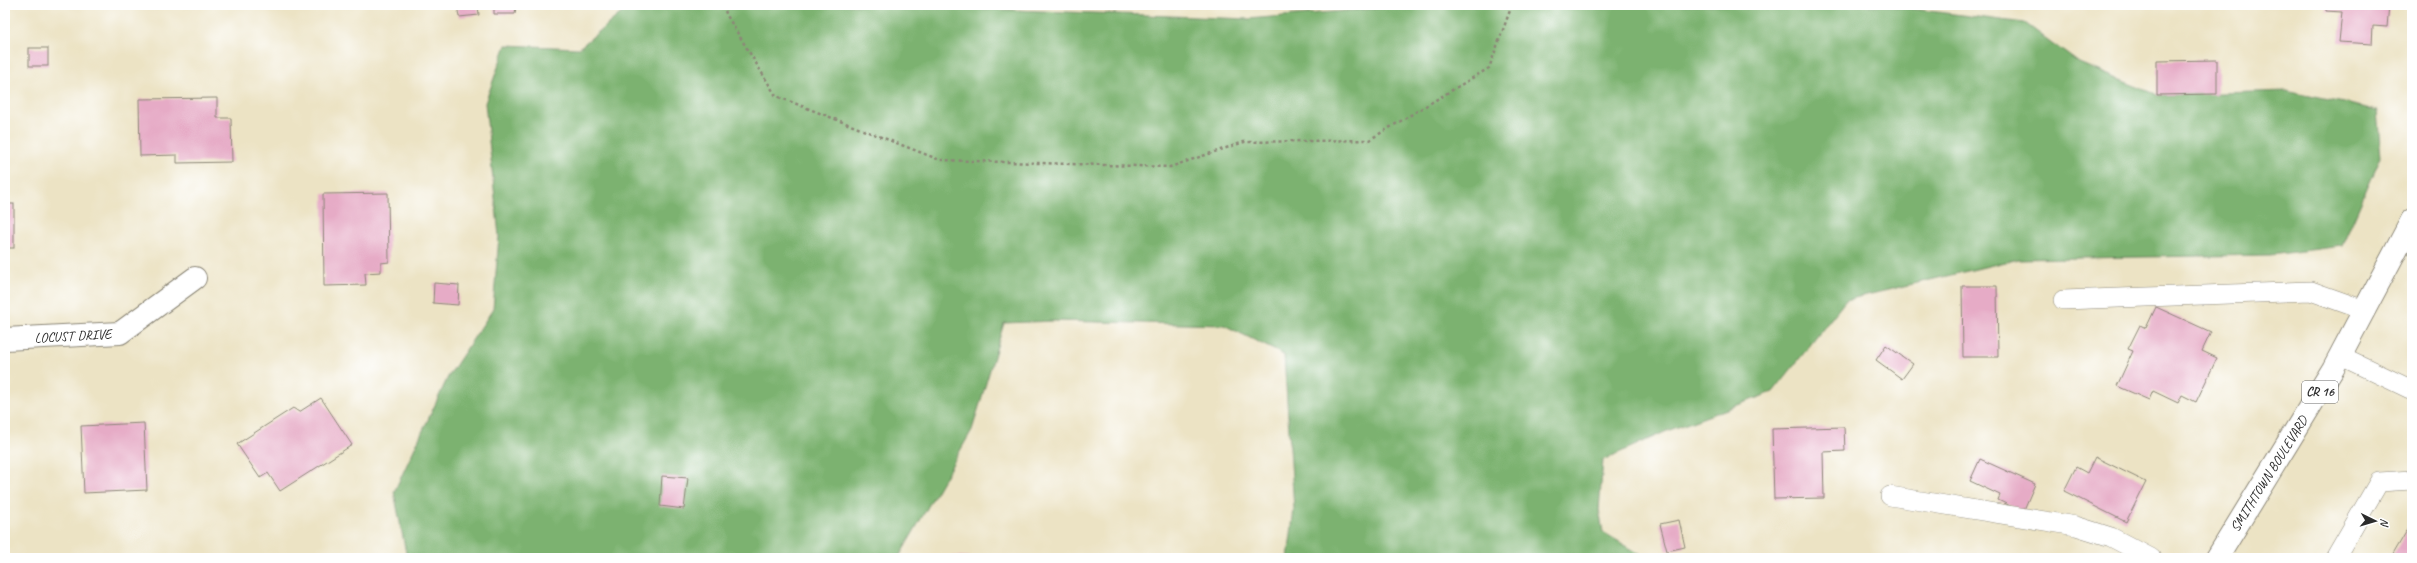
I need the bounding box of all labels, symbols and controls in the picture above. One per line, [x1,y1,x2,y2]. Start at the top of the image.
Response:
street label: LOCUST DRIVE [34,325,113,347]
road number: CR 16 [2302,381,2338,403]
street label: SMITHTOWN BOULEVARD [2227,411,2312,535]
north arrow [2355,501,2395,541]
text: N [2378,518,2392,528]

